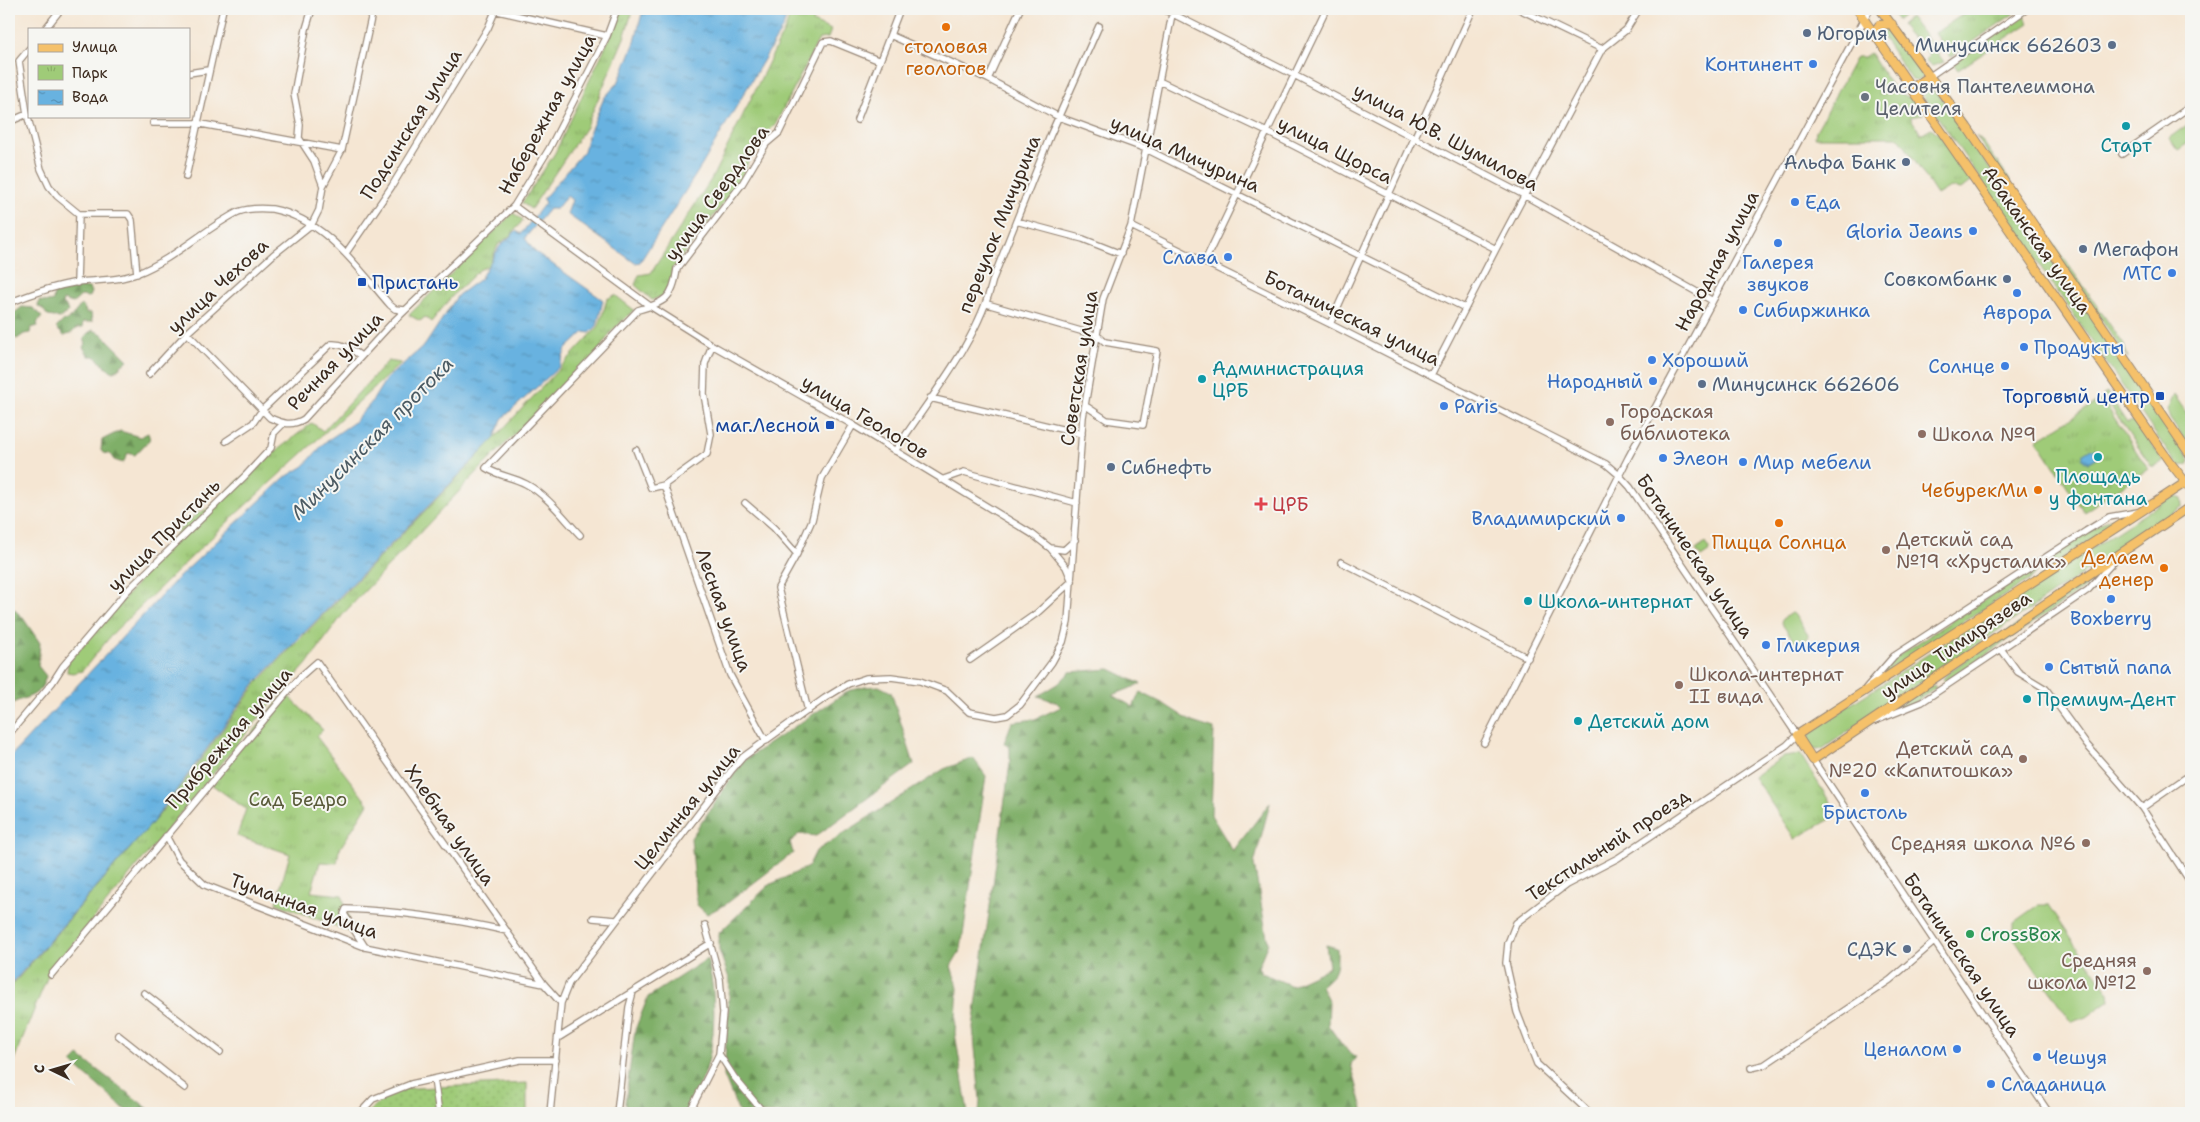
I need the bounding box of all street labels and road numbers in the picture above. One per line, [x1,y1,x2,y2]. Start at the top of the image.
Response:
street label: Набережная улица [492,29,602,199]
street label: Подсинская улица [355,44,468,204]
street label: улица Ю.В. Шумилова [1349,78,1543,197]
street label: улица Мичурина [1106,110,1264,198]
street label: улица Щорса [1273,110,1397,190]
street label: улица Свердлова [659,120,775,266]
street label: переулок Мичурина [952,131,1046,317]
street label: Абаканская улица [1977,161,2098,319]
street label: Народная улица [1669,186,1765,336]
street label: улица Чехова [162,233,274,339]
street label: Ботаническая улица [1260,264,1444,372]
street label: Советская улица [1054,288,1104,448]
street label: Речная улица [282,306,389,416]
street label: улица Геологов [797,369,933,465]
street label: Ботаническая улица [1631,469,1759,643]
street label: улица Пристань [102,473,226,597]
street label: Лесная улица [690,545,758,675]
street label: улица Тимирязева [1876,585,2036,705]
street label: Прибрежная улица [161,662,298,814]
street label: Целинная улица [628,739,746,875]
street label: Хлебная улица [399,760,501,890]
street label: Текстильный проезд [1522,783,1694,907]
street label: Туманная улица [227,868,382,944]
street label: Ботаническая улица [1898,868,2026,1042]

